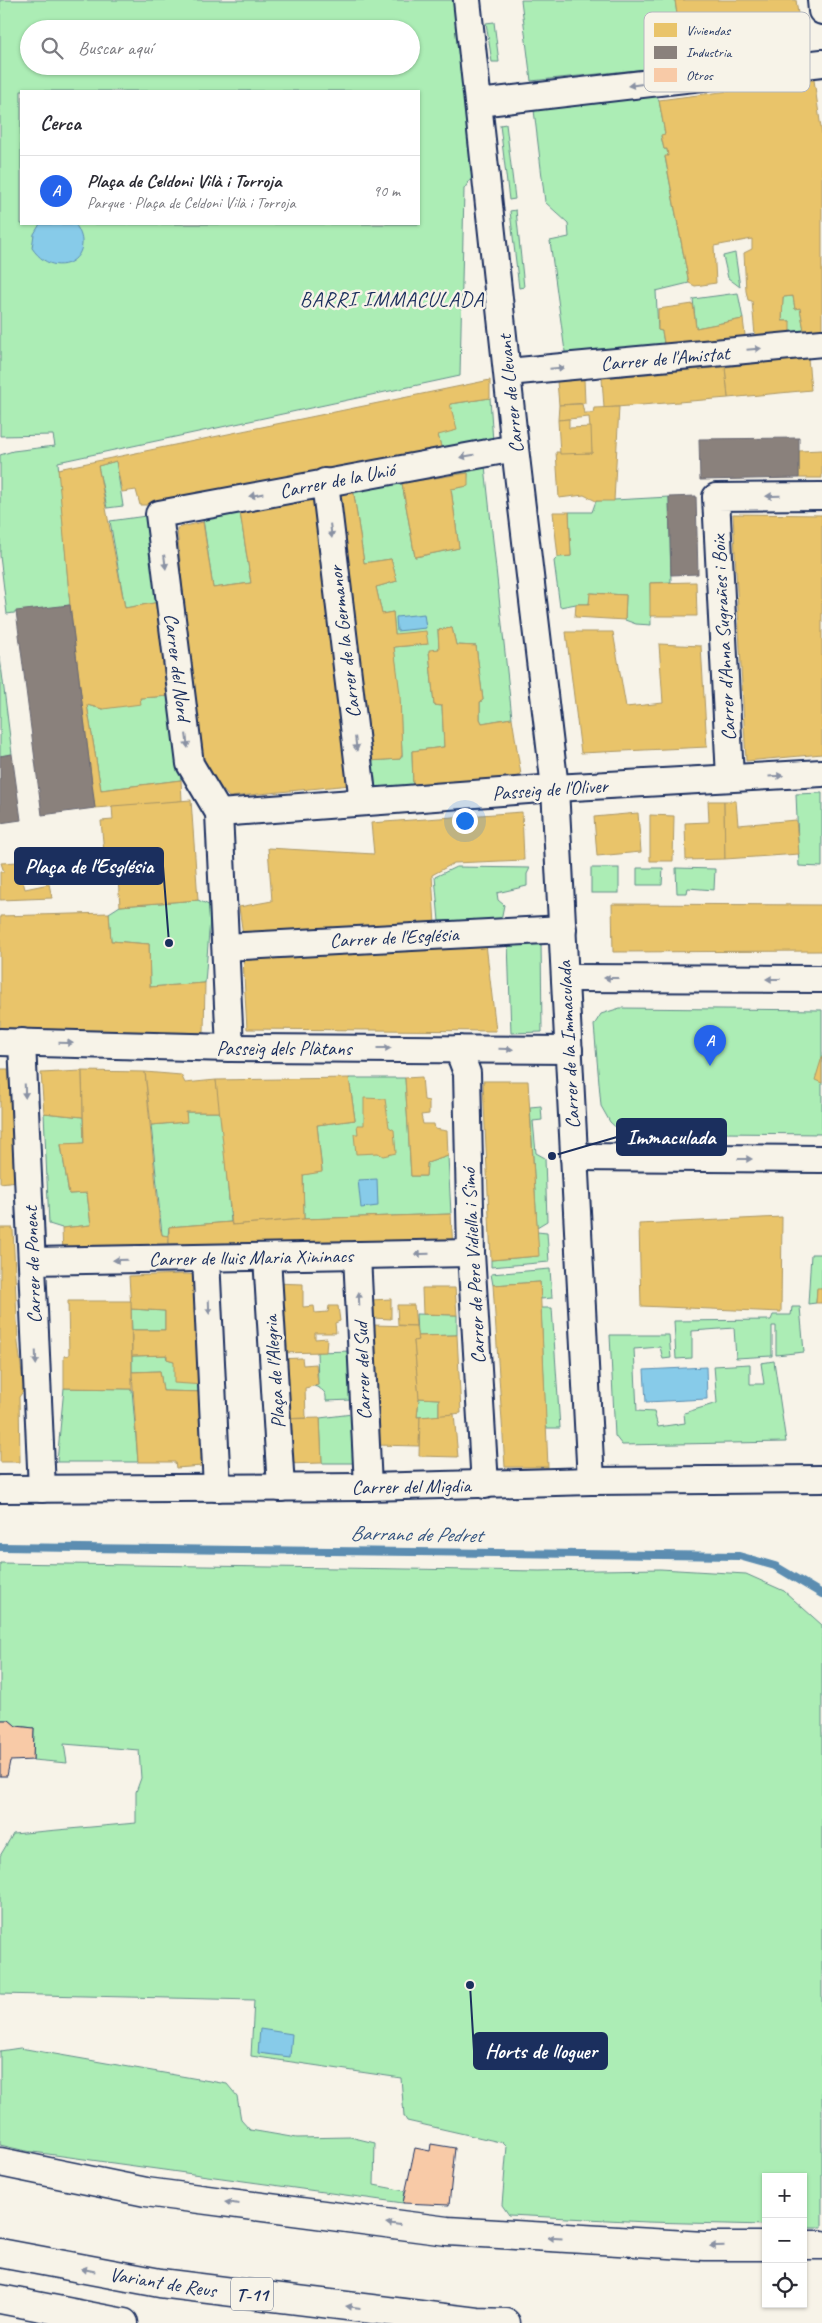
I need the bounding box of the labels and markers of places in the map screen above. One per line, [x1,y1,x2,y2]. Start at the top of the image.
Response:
callout: Plaça de l'Església [15,848,163,884]
pin: A [694,1025,726,1066]
callout: Immaculada [617,1119,726,1155]
callout: Horts de lloguer [474,2033,607,2069]

